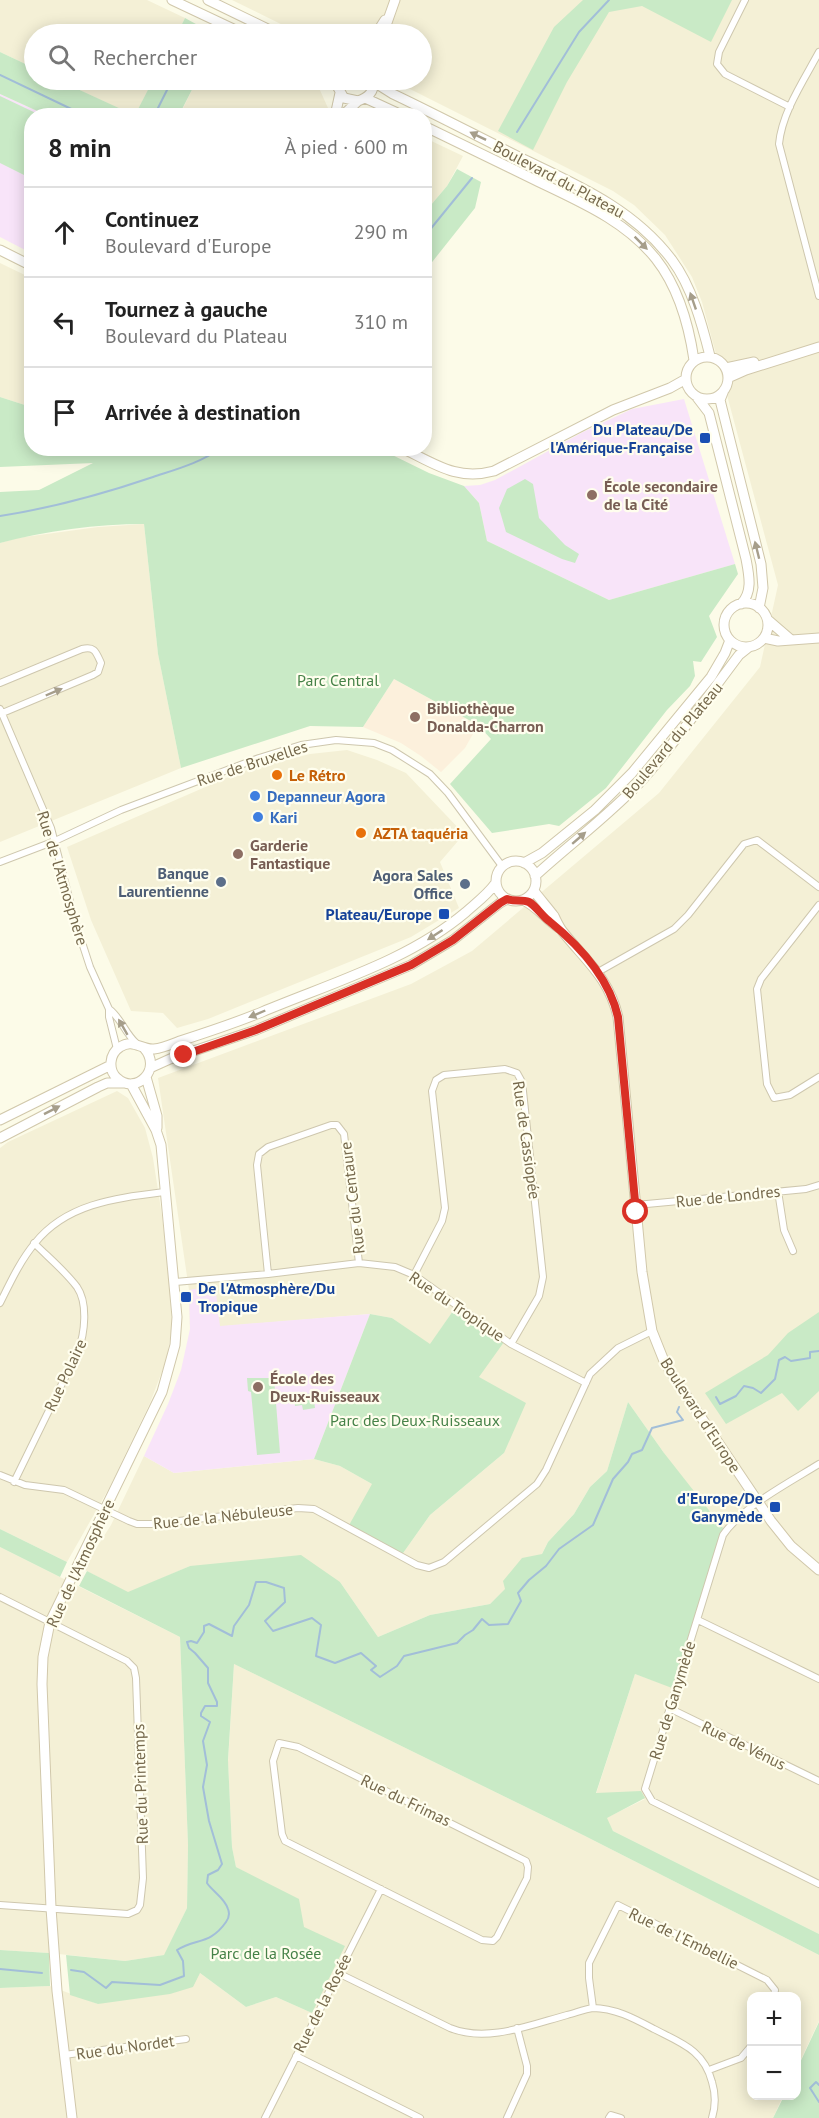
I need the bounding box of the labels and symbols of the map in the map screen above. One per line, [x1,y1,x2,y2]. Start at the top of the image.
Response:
one-way arrow [469,131,486,141]
street label: Boulevard du Plateau [490,136,628,222]
one-way arrow [634,236,648,251]
one-way arrow [687,292,697,310]
place label: Du Plateau/De l'Amérique-Française [550,419,693,457]
marker: Du Plateau/De l'Amérique-Française [698,431,712,445]
place label: École secondaire de la Cité [604,476,718,514]
marker: École secondaire de la Cité [585,488,599,502]
one-way arrow [752,541,762,559]
park label: Parc Central [297,670,379,690]
street label: Boulevard du Plateau [617,678,727,802]
one-way arrow [45,687,63,696]
place label: Bibliothèque Donalda-Charron [427,698,544,736]
marker: Bibliothèque Donalda-Charron [408,710,422,724]
street label: Rue de Bruxelles [194,736,310,790]
place label: Le Rétro [289,765,346,785]
marker: Le Rétro [270,768,284,782]
place label: Depanneur Agora [267,786,385,806]
marker: Depanneur Agora [248,789,262,803]
place label: Kari [270,807,297,827]
street label: Rue de l'Atmosphère [33,808,93,948]
marker: Kari [251,810,265,824]
place label: AZTA taquéria [373,823,468,843]
marker: AZTA taquéria [354,826,368,840]
one-way arrow [571,831,587,844]
place label: Garderie Fantastique [250,835,330,873]
marker: Garderie Fantastique [231,847,245,861]
place label: Banque Laurentienne [118,863,209,901]
place label: Agora Sales Office [373,865,453,903]
marker: Banque Laurentienne [214,875,228,889]
marker: Agora Sales Office [458,877,472,891]
place label: Plateau/Europe [326,904,432,924]
marker: Plateau/Europe [437,907,451,921]
one-way arrow [427,930,444,941]
one-way arrow [248,1010,266,1019]
one-way arrow [118,1018,128,1035]
route end [170,1041,196,1067]
street label: Rue de Cassiopée [509,1080,545,1200]
one-way arrow [43,1106,60,1115]
street label: Rue du Centaure [335,1141,369,1255]
street label: Rue de Londres [675,1181,781,1211]
route start [622,1198,648,1224]
street label: Rue du Tropique [405,1267,509,1345]
place label: De l'Atmosphère/Du Tropique [198,1278,335,1316]
marker: De l'Atmosphère/Du Tropique [179,1290,193,1304]
street label: Rue Polaire [39,1336,91,1414]
street label: Boulevard d'Europe [656,1354,746,1476]
place label: École des Deux-Ruisseaux [270,1368,380,1406]
marker: École des Deux-Ruisseaux [251,1380,265,1394]
park label: Parc des Deux-Ruisseaux [330,1410,500,1430]
place label: d'Europe/De Ganymède [677,1488,763,1526]
street label: Rue de l'Atmosphère [41,1496,119,1630]
street label: Rue de la Nébuleuse [152,1499,294,1533]
marker: d'Europe/De Ganymède [768,1500,782,1514]
street label: Rue de Ganymède [644,1638,700,1762]
street label: Rue de Vénus [699,1716,790,1774]
street label: Rue du Printemps [128,1723,152,1845]
street label: Rue du Frimas [358,1770,454,1830]
street label: Rue de l'Embellie [626,1903,742,1973]
park label: Parc de la Rosée [211,1943,321,1963]
street label: Rue de la Rosée [288,1950,356,2056]
street label: Rue du Nordet [75,2030,176,2064]

